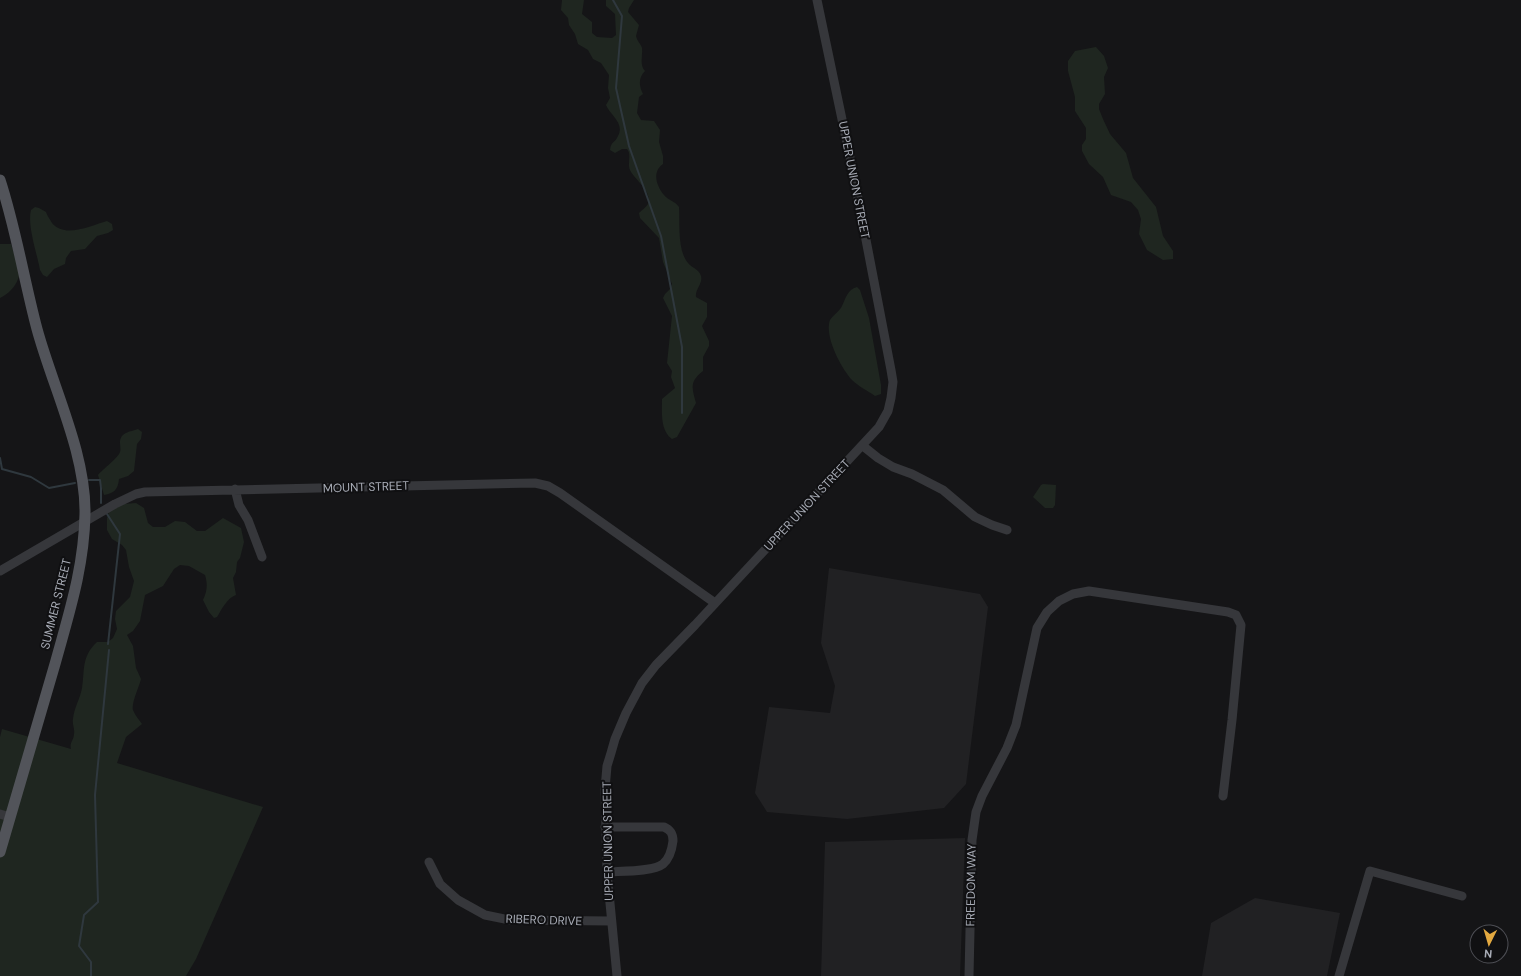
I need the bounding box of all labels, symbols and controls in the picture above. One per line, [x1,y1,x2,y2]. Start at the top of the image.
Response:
street label: UPPER UNION STREET [835,120,873,240]
street label: UPPER UNION STREET [760,456,854,554]
street label: MOUNT STREET [323,477,410,497]
street label: SUMMER STREET [37,557,75,651]
street label: UPPER UNION STREET [599,781,617,901]
street label: FREEDOM WAY [962,843,980,927]
street label: RIBERO DRIVE [505,911,583,929]
north arrow [1469,924,1509,964]
text: N [1484,947,1493,961]

